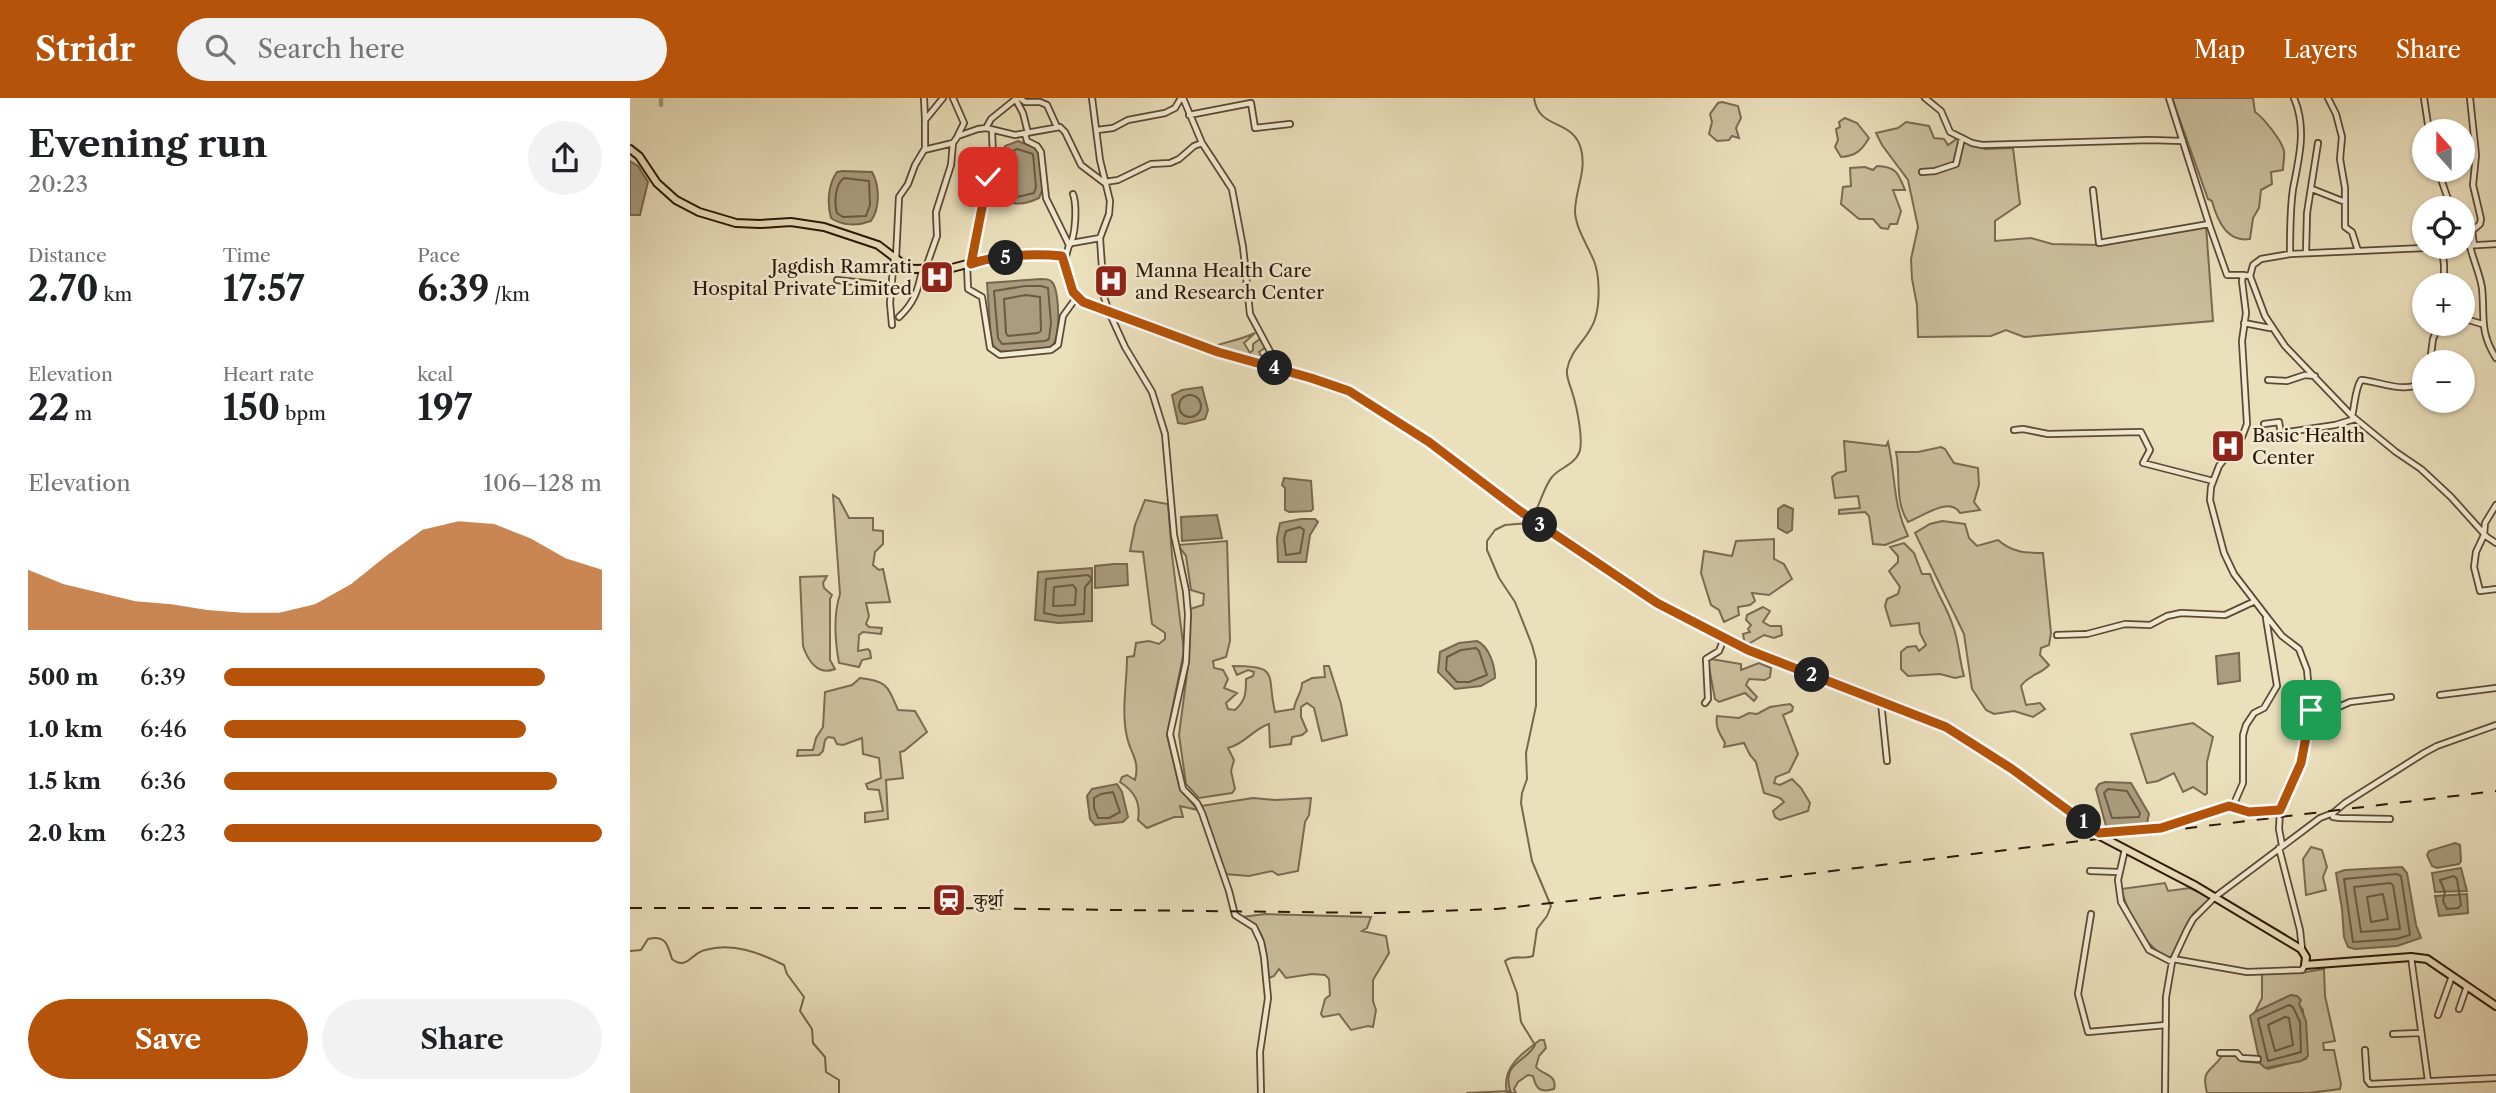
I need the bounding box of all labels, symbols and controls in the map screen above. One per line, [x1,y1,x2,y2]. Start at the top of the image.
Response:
search box [177,18,667,81]
text: Stridr [35,29,135,70]
icon: search [201,30,239,68]
text: Search here [257,33,405,65]
text: Map [2194,35,2245,64]
text: Layers [2283,35,2358,64]
text: Share [2396,35,2461,64]
north arrow [2412,119,2474,182]
map controls [2412,119,2475,413]
text: Evening run [28,120,268,167]
button: share [528,121,602,195]
pin [958,147,1018,207]
icon: check [969,158,1007,196]
text: 20:23 [28,170,88,198]
button: locate [2412,196,2475,259]
pin: 5 [988,240,1024,276]
text: Distance [28,244,107,267]
text: Time [223,244,271,267]
text: Pace [417,244,460,267]
text: 5 [1000,246,1011,269]
place label: Jagdish Ramrati Hospital Private Limited [692,255,912,300]
hospital icon: Jagdish Ramrati Hospital Private Limited [918,258,956,296]
place label: Manna Health Care and Research Center [1135,259,1324,304]
hospital icon: Manna Health Care and Research Center [1092,262,1130,300]
text: 2.70 [28,267,99,310]
text: 17:57 [223,267,305,310]
text: 6:39 [417,267,489,310]
button: + [2412,273,2475,336]
text: km [99,283,132,306]
text: /km [489,283,530,306]
pin: 4 [1258,350,1292,386]
button: − [2412,350,2475,413]
text: 4 [1269,356,1280,379]
text: Elevation [28,363,113,386]
text: Heart rate [223,363,314,386]
text: kcal [417,363,453,386]
text: 22 [28,386,69,429]
text: 150 [223,386,280,429]
text: 197 [417,386,472,429]
text: m [69,402,92,425]
text: bpm [280,402,326,425]
place label: Basic Health Center [2252,424,2365,469]
hospital icon: Basic Health Center [2209,427,2247,465]
text: Elevation [28,469,131,497]
text: 106–128 m [483,469,602,497]
pin: 3 [1522,508,1558,542]
text: 3 [1534,513,1545,536]
pin: 2 [1794,658,1830,692]
text: 500 m [28,663,99,691]
text: 6:39 [140,663,186,691]
text: 2 [1806,663,1817,686]
pin [2281,680,2341,740]
icon: arrive [2292,691,2330,729]
text: 1.0 km [28,715,103,743]
text: 6:46 [140,715,187,743]
text: 1.5 km [28,767,101,795]
text: 6:36 [140,767,186,795]
pin: 1 [2066,804,2102,840]
text: 1 [2079,810,2088,833]
text: 2.0 km [28,819,106,847]
text: 6:23 [140,819,186,847]
station icon: कुर्था [930,881,968,919]
place label: कुर्था [973,889,1005,913]
button: Save [28,999,308,1079]
button: Share [322,999,602,1079]

